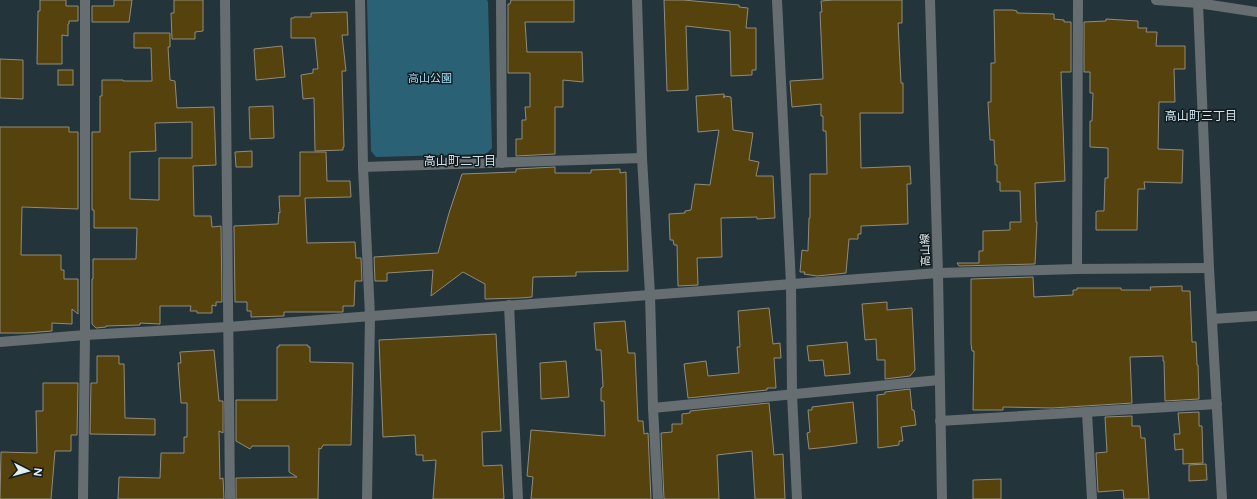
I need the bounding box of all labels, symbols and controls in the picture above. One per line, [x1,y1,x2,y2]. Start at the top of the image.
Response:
park label: 高山公園 [408,72,452,85]
district label: 高山町三丁目 [1165,109,1237,123]
district label: 高山町二丁目 [424,154,496,168]
street label: 高山線 [918,233,933,267]
north arrow [8,451,48,491]
text: N [31,467,44,477]

